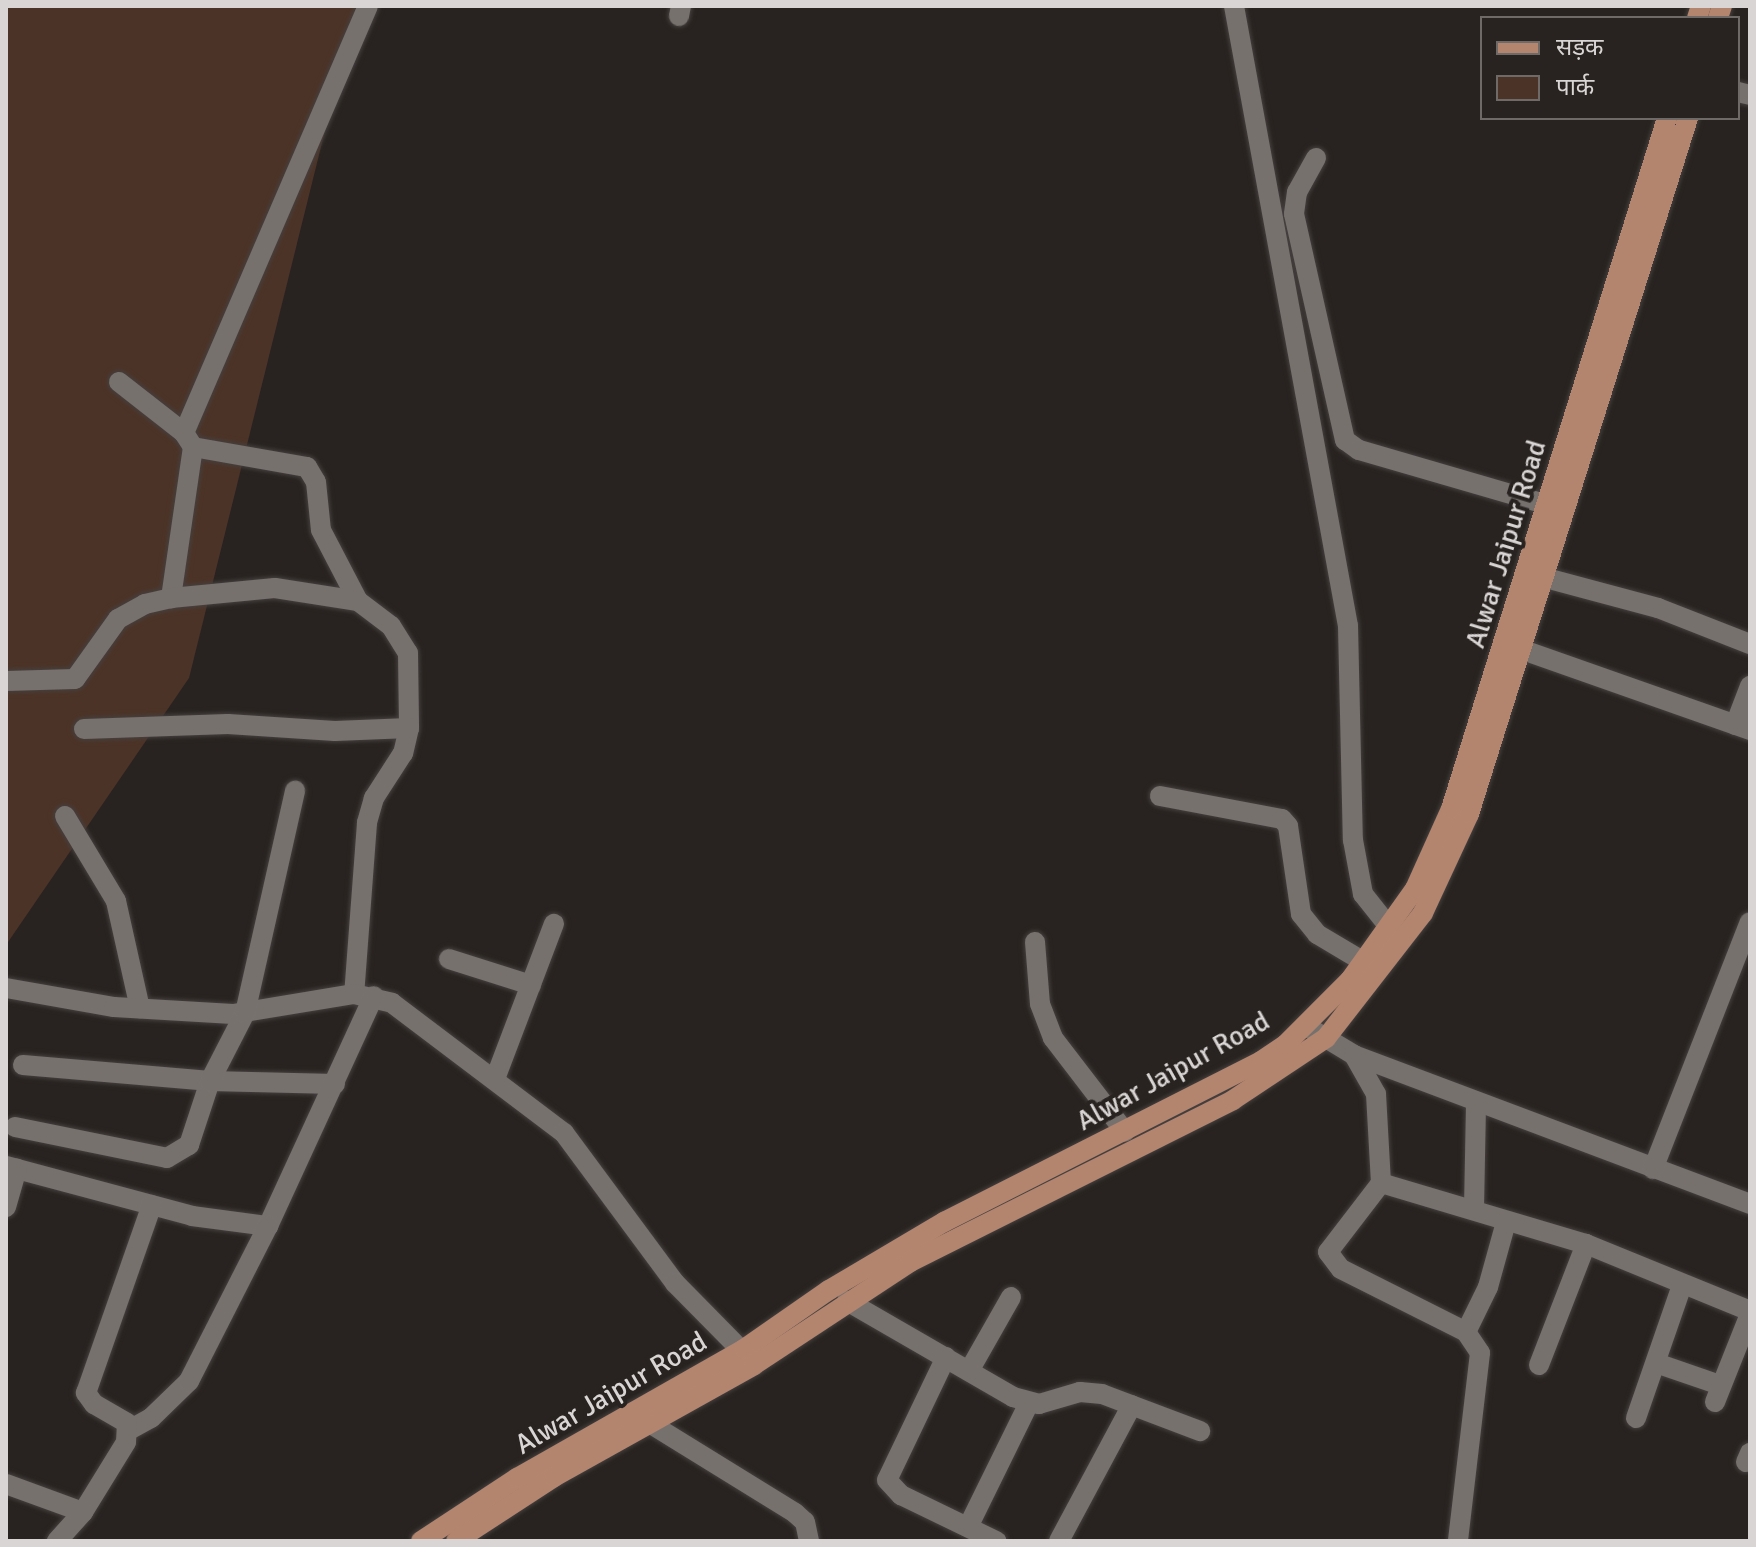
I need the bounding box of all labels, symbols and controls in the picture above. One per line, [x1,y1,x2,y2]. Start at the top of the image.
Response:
legend [1480,16,1740,120]
text: सड़क [1556,32,1604,62]
text: पार्क [1556,72,1594,102]
street label: Alwar Jaipur Road [1458,436,1554,652]
street label: Alwar Jaipur Road [1071,1004,1275,1138]
street label: Alwar Jaipur Road [509,1325,713,1461]

